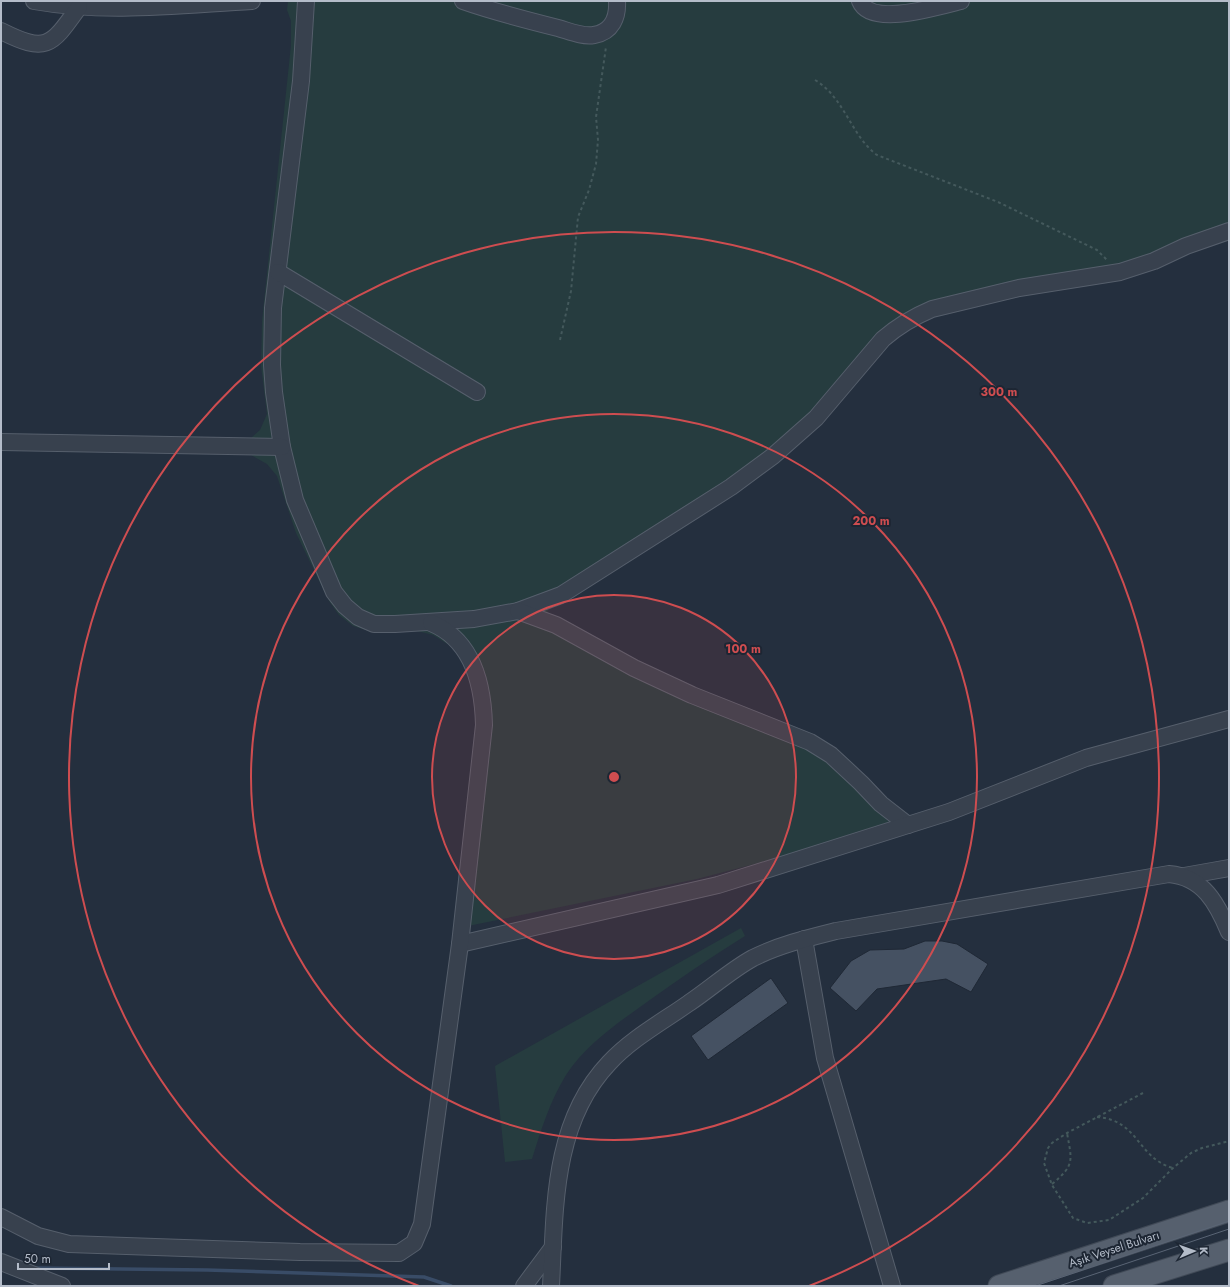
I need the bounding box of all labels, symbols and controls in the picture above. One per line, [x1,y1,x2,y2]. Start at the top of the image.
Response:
text: 300 m [981,383,1018,401]
text: 200 m [852,512,890,530]
text: 100 m [725,640,761,658]
centre of rings [607,770,621,784]
street label: Aşık Veysel Bulvarı [1066,1226,1162,1272]
north arrow [1174,1231,1214,1271]
scale bar [18,1245,109,1271]
text: K [1196,1247,1212,1255]
text: 50 m [24,1250,51,1268]

